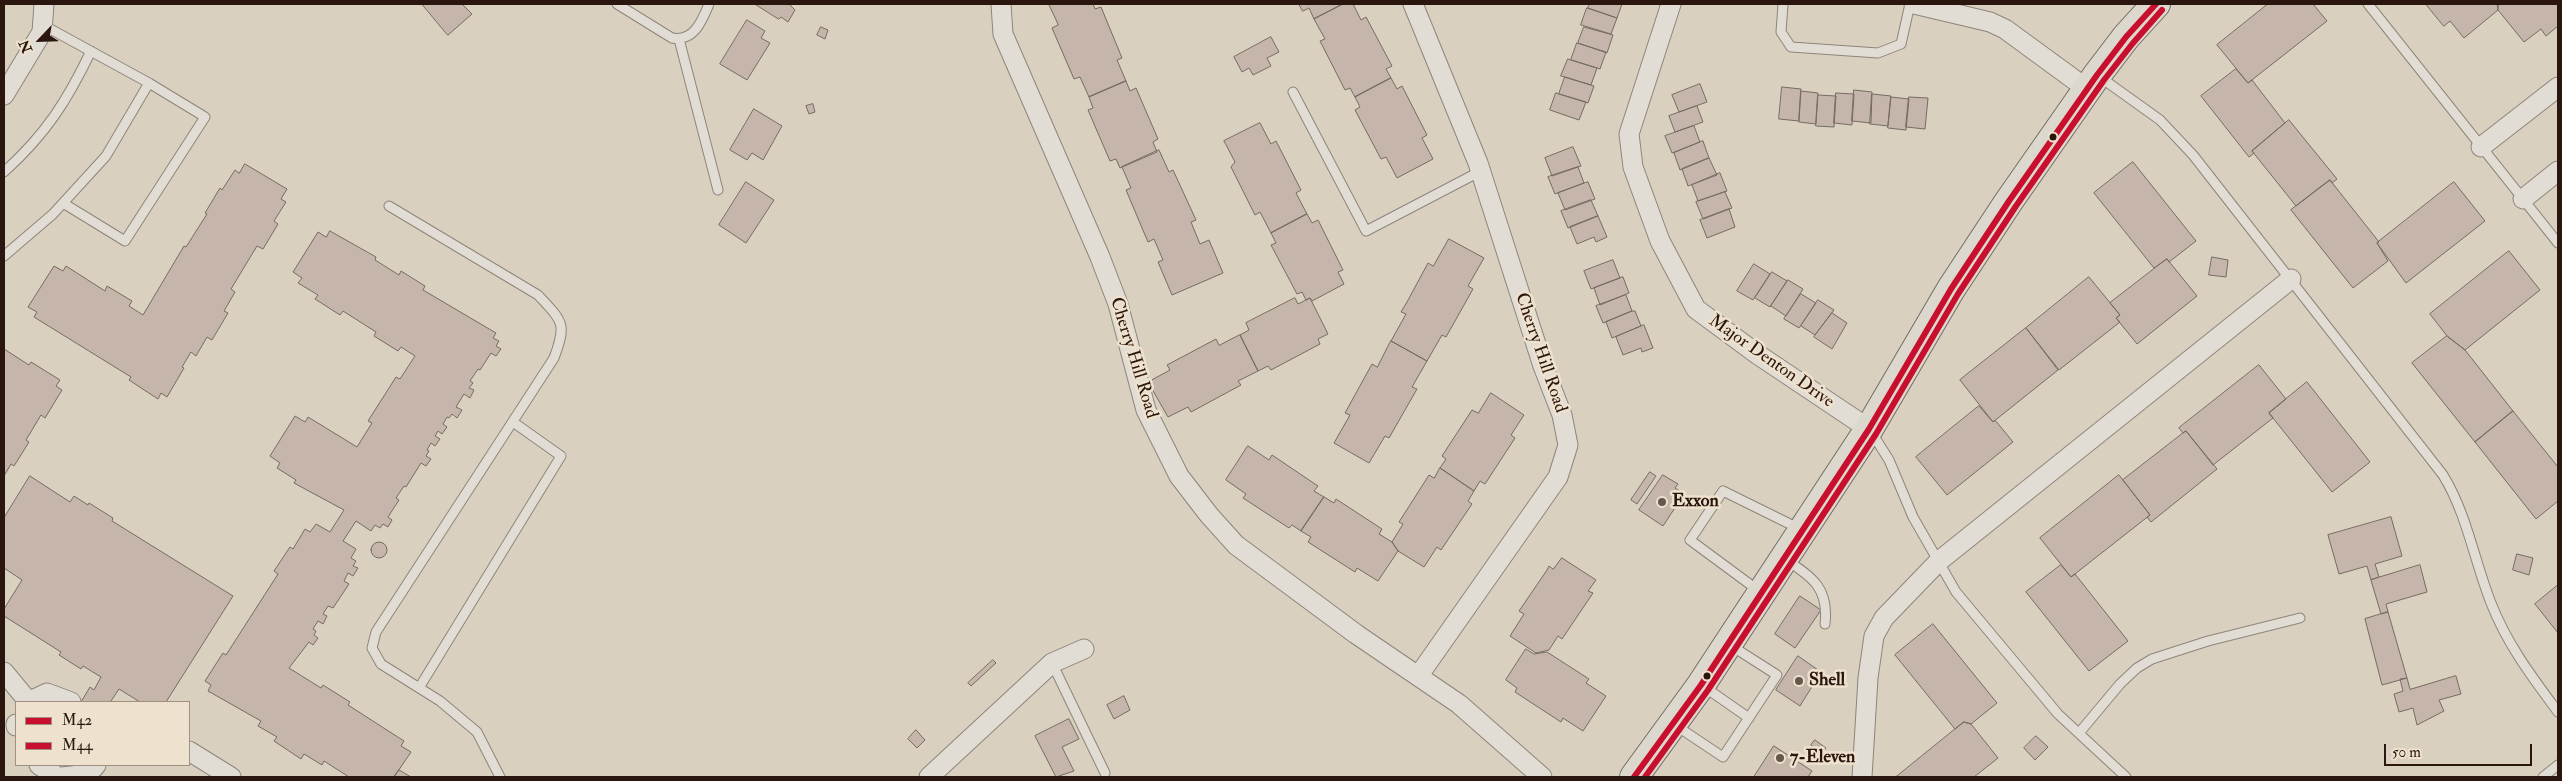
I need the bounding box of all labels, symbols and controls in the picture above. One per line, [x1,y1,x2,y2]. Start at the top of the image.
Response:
north arrow [15,15,65,65]
text: N [16,37,36,55]
unlabelled marker [2048,132,2058,142]
street label: Cherry Hill Road [1509,290,1571,416]
street label: Cherry Hill Road [1104,295,1162,421]
street label: Major Denton Drive [1704,311,1838,413]
place label: Exxon [1672,491,1719,513]
marker: Exxon [1656,496,1668,508]
place label: Shell [1809,670,1845,692]
unlabelled marker [1702,671,1712,681]
marker: Shell [1793,675,1805,687]
legend [15,701,190,766]
text: M42 [62,711,92,730]
scale bar [2387,734,2534,766]
text: M44 [62,736,93,755]
text: 50 m [2392,743,2421,762]
place label: 7-Eleven [1790,747,1855,769]
marker: 7-Eleven [1774,752,1786,764]

